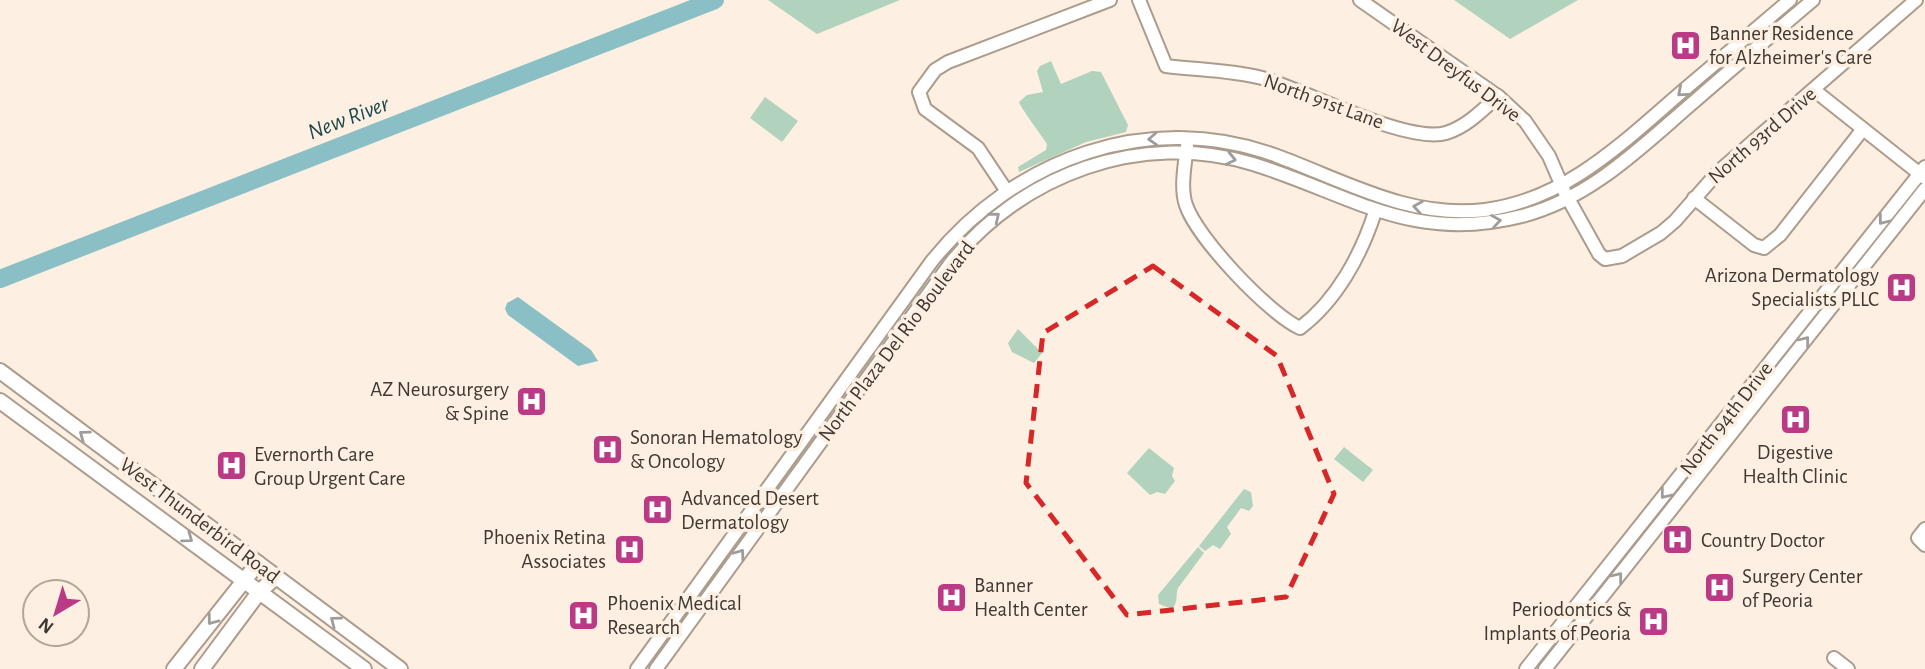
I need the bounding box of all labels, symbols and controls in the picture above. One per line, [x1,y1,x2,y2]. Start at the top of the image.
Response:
street label: West Dreyfus Drive [1387,15,1524,126]
place label: Banner Residence for Alzheimer's Care [1709,23,1872,68]
hospital icon: Banner Residence for Alzheimer's Care [1669,28,1703,62]
street label: North 91st Lane [1261,70,1386,133]
street label: North 93rd Drive [1704,83,1820,188]
one-way arrow [1677,84,1690,96]
water label: New River [305,92,393,144]
one-way arrow [1147,132,1158,147]
one-way arrow [1225,151,1237,165]
one-way arrow [1412,200,1424,215]
one-way arrow [987,213,1000,226]
one-way arrow [1878,213,1891,225]
one-way arrow [1490,214,1502,229]
street label: North Plaza Del Rio Boulevard [814,237,978,445]
place label: Arizona Dermatology Specialists PLLC [1705,265,1879,310]
hospital icon: Arizona Dermatology Specialists PLLC [1885,270,1919,304]
one-way arrow [1797,337,1810,349]
street label: North 94th Drive [1676,358,1777,479]
place label: AZ Neurosurgery & Spine [370,379,509,424]
hospital icon: AZ Neurosurgery & Spine [515,384,549,418]
hospital icon: Digestive Health Clinic [1778,403,1812,437]
place label: Sonoran Hematology & Oncology [630,427,802,472]
one-way arrow [79,431,92,443]
hospital icon: Sonoran Hematology & Oncology [590,432,624,466]
place label: Digestive Health Clinic [1743,442,1847,487]
place label: Evernorth Care Group Urgent Care [254,444,405,489]
hospital icon: Evernorth Care Group Urgent Care [214,449,248,483]
street label: West Thunderbird Road [116,454,284,587]
one-way arrow [1661,487,1674,499]
place label: Advanced Desert Dermatology [681,488,819,533]
hospital icon: Advanced Desert Dermatology [641,493,675,527]
hospital icon: Country Doctor [1661,523,1695,557]
place label: Phoenix Retina Associates [483,527,606,572]
one-way arrow [180,530,193,542]
place label: Country Doctor [1701,530,1825,551]
hospital icon: Phoenix Retina Associates [612,532,646,566]
one-way arrow [732,549,744,562]
place label: Surgery Center of Peoria [1742,566,1863,611]
hospital icon: Surgery Center of Peoria [1702,571,1736,605]
one-way arrow [1610,573,1623,585]
place label: Banner Health Center [974,575,1088,620]
north arrow [21,578,91,648]
hospital icon: Banner Health Center [934,580,968,614]
place label: Phoenix Medical Research [607,593,742,638]
hospital icon: Phoenix Medical Research [567,598,601,632]
place label: Periodontics & Implants of Peoria [1484,599,1631,644]
hospital icon: Periodontics & Implants of Peoria [1637,604,1671,638]
one-way arrow [207,613,220,625]
text: N [35,614,58,637]
one-way arrow [330,616,342,629]

